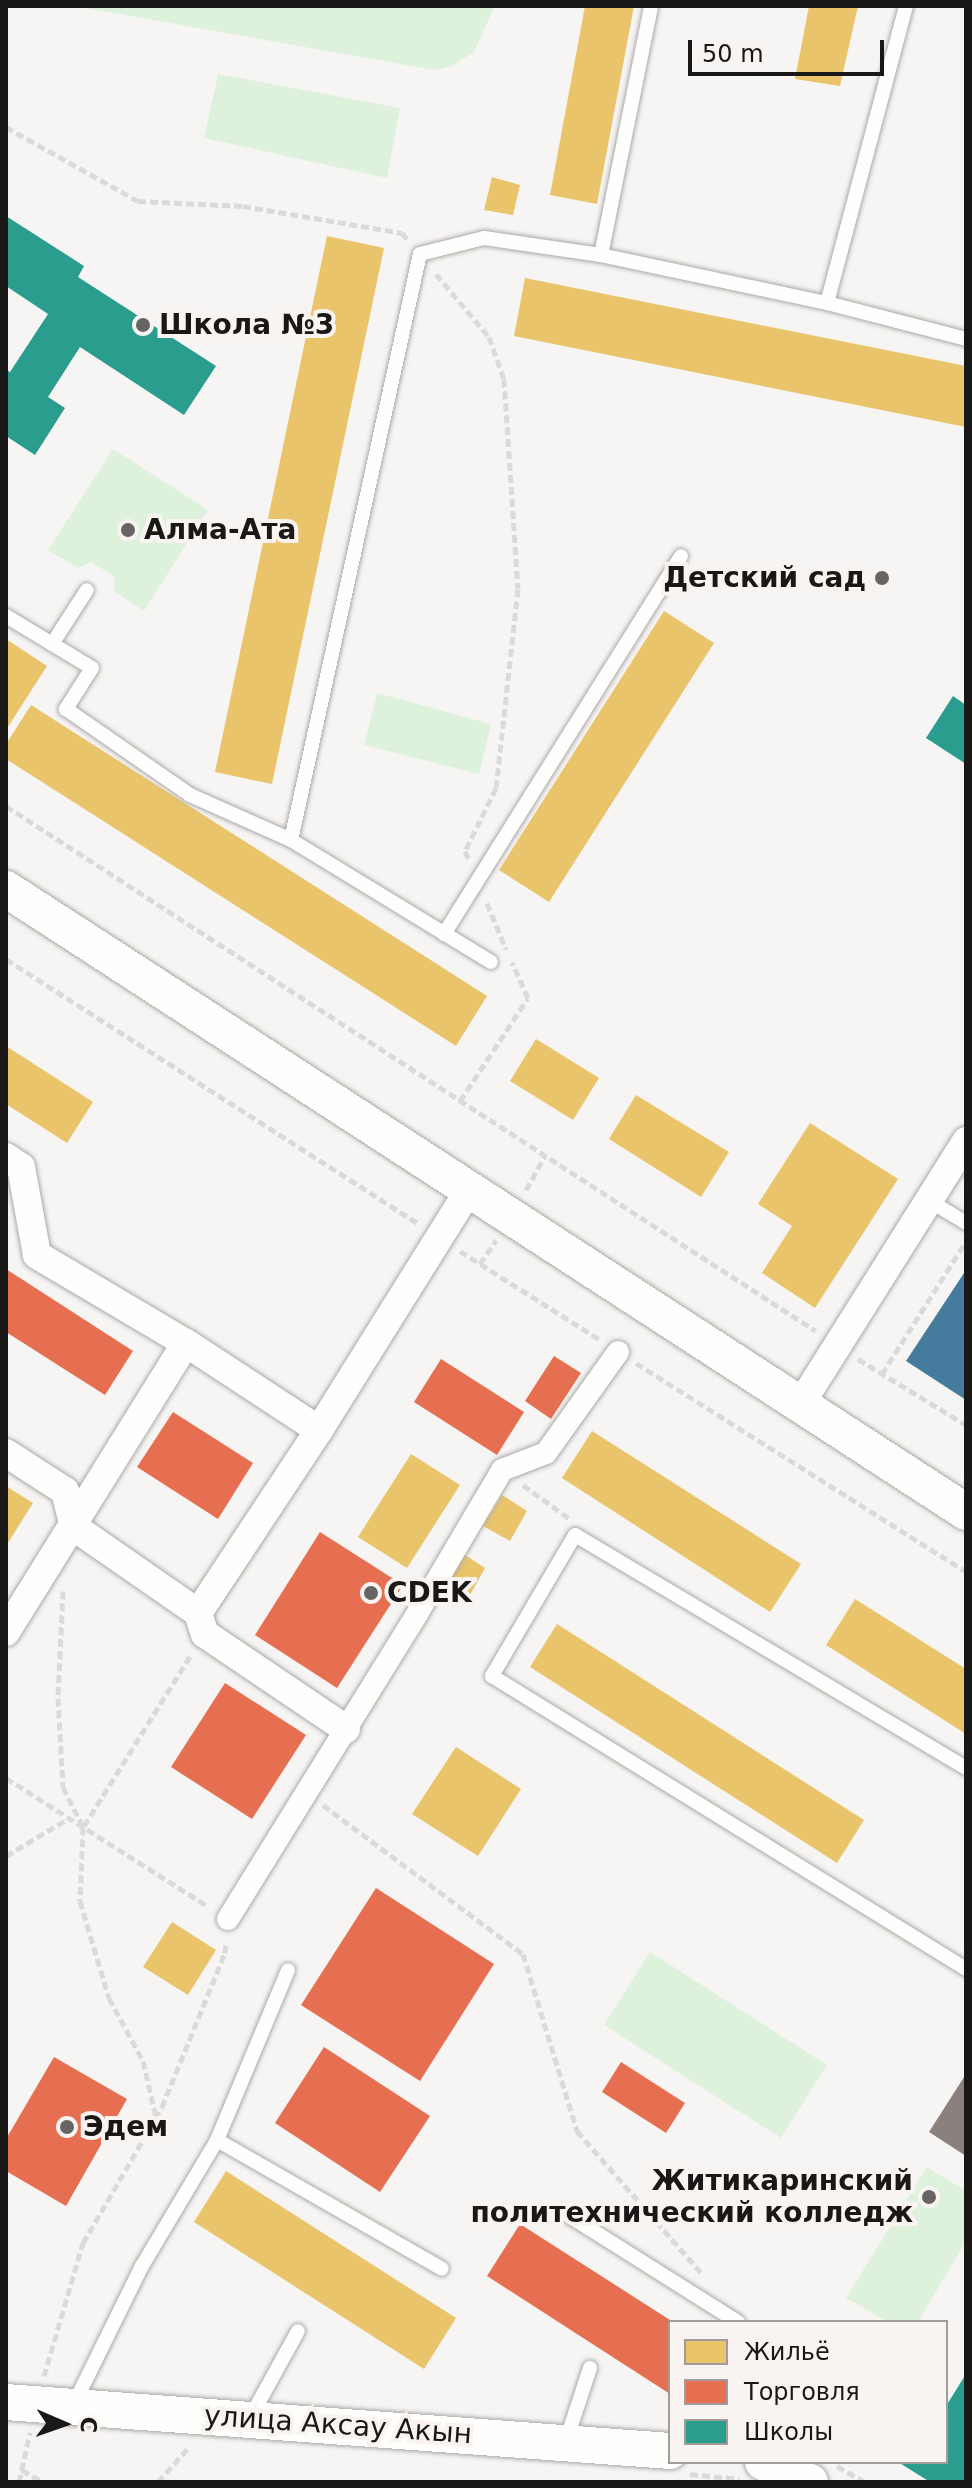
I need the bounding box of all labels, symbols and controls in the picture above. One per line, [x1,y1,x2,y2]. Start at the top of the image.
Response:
scale bar [692,24,888,74]
text: 50 m [702,40,764,68]
place label: Школа №3 [159,308,334,342]
marker: Школа №3 [134,316,152,334]
place label: Алма-Ата [144,513,296,547]
marker: Алма-Ата [119,521,137,539]
place label: Детский сад [663,561,866,595]
marker: Детский сад [873,569,891,587]
place label: CDEK [387,1576,472,1610]
marker: CDEK [362,1584,380,1602]
place label: Эдем [83,2110,168,2144]
marker: Эдем [58,2118,76,2136]
place label: Житикаринский политехнический колледж [471,2164,913,2230]
marker: Житикаринский политехнический колледж [920,2188,938,2206]
legend [668,2320,948,2464]
text: Жильё [744,2338,830,2366]
text: Торговля [744,2378,860,2406]
north arrow [24,2384,104,2464]
street label: улица Аксау Акын [203,2399,473,2451]
text: С [76,2416,101,2433]
text: Школы [744,2418,833,2446]

